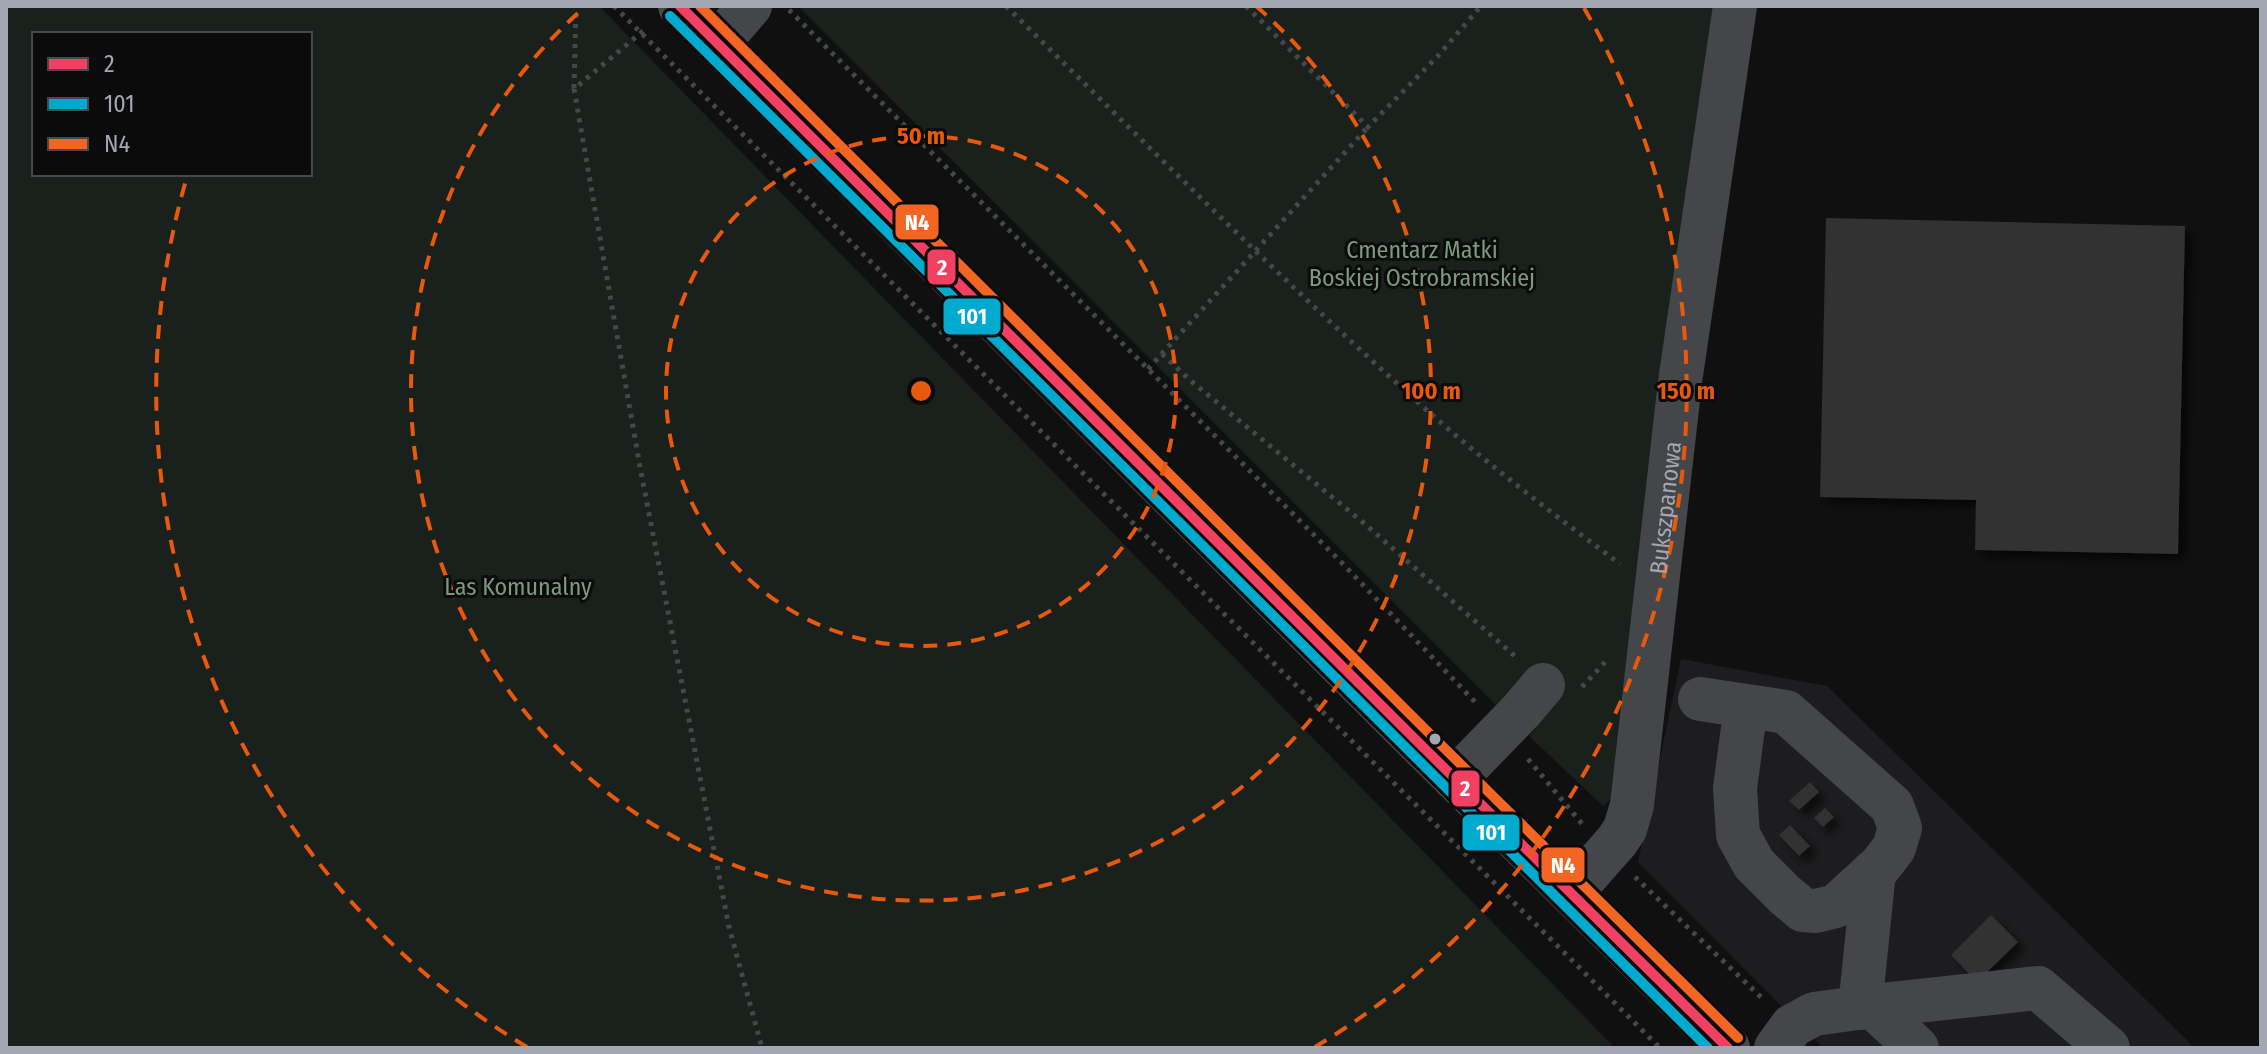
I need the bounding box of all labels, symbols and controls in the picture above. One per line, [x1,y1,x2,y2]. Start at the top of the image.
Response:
legend [32,32,312,176]
text: 2 [104,50,115,78]
text: 101 [104,90,135,118]
text: 50 m [897,122,945,150]
text: N4 [104,130,130,158]
line badge: N4 [894,203,940,241]
text: N4 [905,209,929,236]
park label: Cmentarz Matki Boskiej Ostrobramskiej [1309,236,1535,292]
line badge: 2 [926,248,957,286]
text: 2 [936,254,947,281]
line badge: 101 [942,297,1002,336]
text: 101 [957,303,987,330]
centre of rings [907,377,935,405]
text: 100 m [1401,377,1461,405]
text: 150 m [1657,377,1715,405]
street label: Bukszpanowa [1644,440,1687,576]
park label: Las Komunalny [444,573,592,601]
unlabelled marker [1427,731,1443,747]
line badge: 2 [1450,769,1481,808]
text: 2 [1459,775,1470,802]
line badge: 101 [1461,813,1521,852]
text: 101 [1476,819,1506,846]
line badge: N4 [1540,846,1586,884]
text: N4 [1551,852,1575,879]

